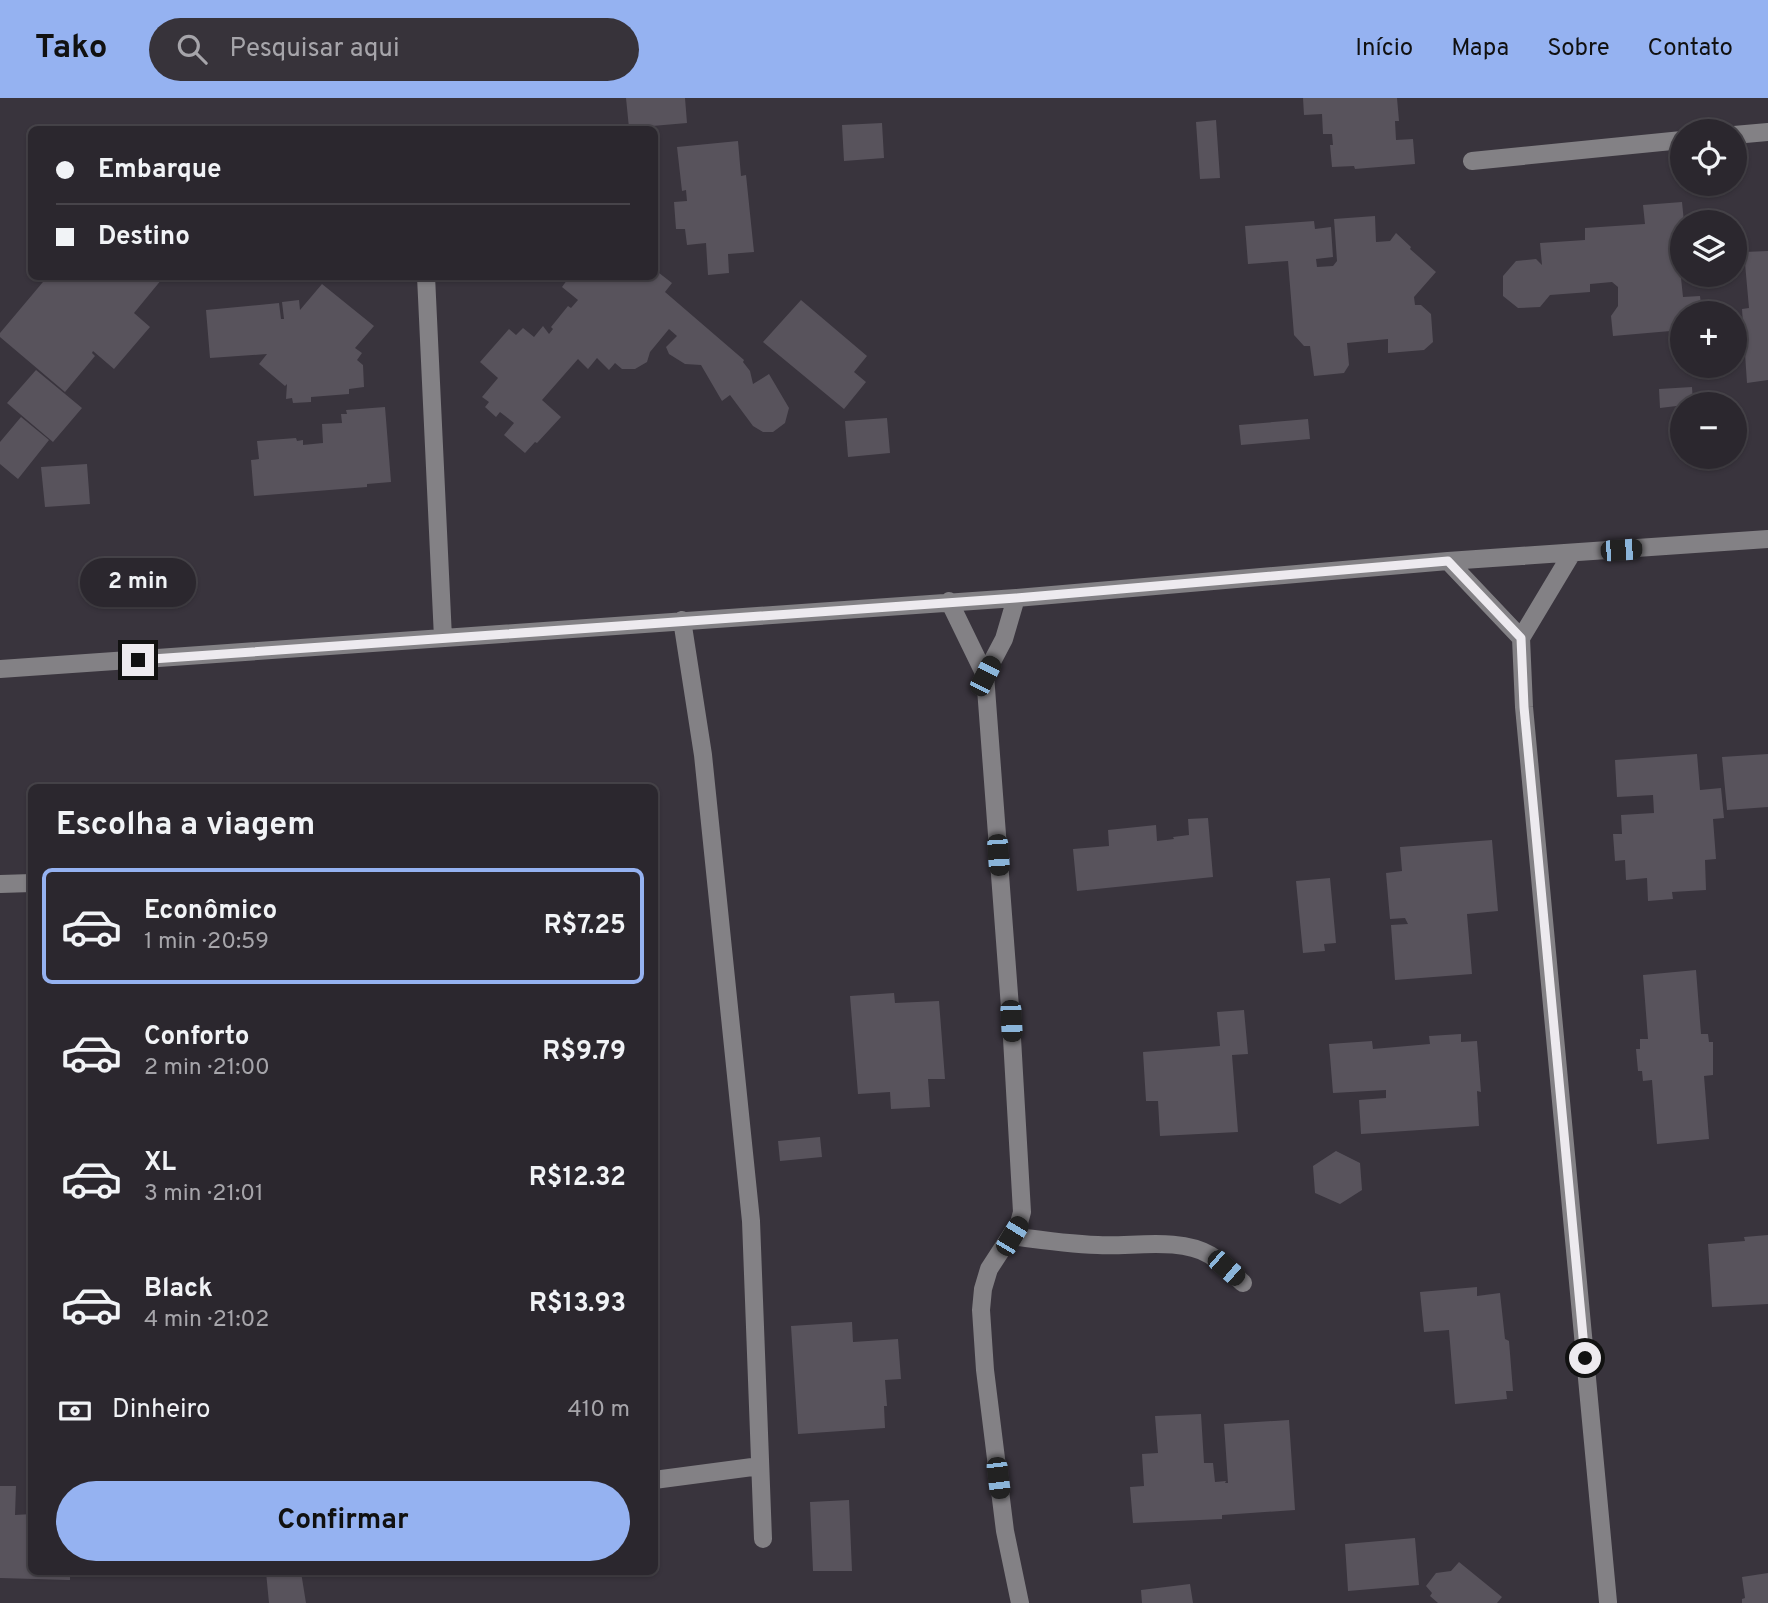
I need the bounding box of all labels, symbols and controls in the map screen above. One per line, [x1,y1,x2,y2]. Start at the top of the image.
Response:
search box [149,18,639,81]
text: Tako [35,28,107,70]
icon: search [173,30,211,68]
text: Pesquisar aqui [229,33,400,66]
text: Início [1355,34,1413,64]
text: Mapa [1451,34,1509,64]
text: Sobre [1547,34,1610,64]
text: Contato [1648,34,1733,64]
map controls [1670,119,1747,469]
button: locate [1670,119,1747,196]
text: Embarque [98,154,221,187]
button: layers [1670,210,1747,287]
text: Destino [98,221,190,254]
button: + [1670,301,1747,378]
button: − [1670,392,1747,469]
car [1600,538,1643,562]
callout: 2 min [80,559,196,608]
text: 2 min [108,568,168,597]
route end [122,644,154,676]
car [967,653,1004,699]
text: Escolha a viagem [56,806,315,846]
car [987,833,1010,877]
icon: car [60,895,123,958]
text: Econômico [144,895,277,928]
text: R$7.25 [544,910,626,943]
text: 1 min · 20:59 [144,928,269,957]
car [1000,999,1023,1043]
icon: car [60,1021,123,1084]
text: Conforto [144,1021,250,1054]
text: R$9.79 [542,1036,626,1069]
text: 2 min · 21:00 [144,1054,270,1083]
icon: car [60,1147,123,1210]
text: XL [144,1147,176,1180]
text: R$12.32 [529,1162,626,1195]
text: 3 min · 21:01 [144,1180,264,1209]
car [993,1213,1032,1259]
car [1204,1246,1249,1290]
icon: car [60,1273,123,1336]
text: Black [144,1273,213,1306]
text: R$13.93 [529,1288,626,1321]
text: 4 min · 21:02 [144,1306,269,1335]
route start [1569,1342,1601,1374]
icon: cash [56,1392,94,1430]
text: Dinheiro [112,1394,211,1427]
text: 410 m [567,1396,630,1425]
car [986,1456,1011,1500]
button: Confirmar [56,1481,630,1561]

